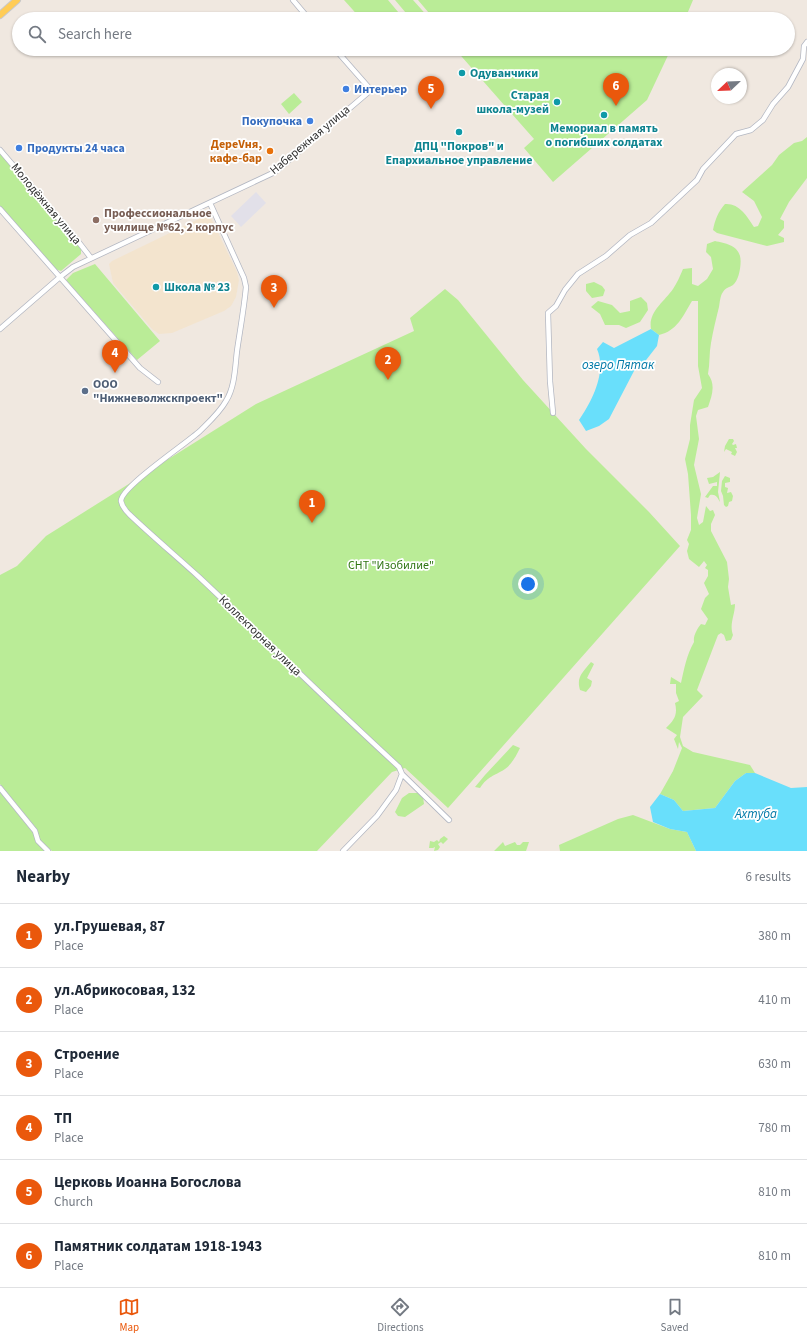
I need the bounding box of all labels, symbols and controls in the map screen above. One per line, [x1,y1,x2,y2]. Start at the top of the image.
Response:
search box [12,12,795,56]
icon: search [26,23,48,45]
text: Search here [58,24,132,45]
place label: Одуванчики [470,65,538,82]
marker: Одуванчики [457,68,467,78]
north arrow [711,68,747,104]
pin: 6 [603,73,629,106]
pin: 5 [418,76,444,109]
place label: Интерьер [354,81,407,98]
marker: Интерьер [341,84,351,94]
place label: Старая школа-музей [476,87,549,118]
marker: Старая школа-музей [552,97,562,107]
street label: Набережная улица [266,101,354,179]
marker: Мемориал в память о погибших солдатах [599,110,609,120]
place label: Покупочка [242,113,302,130]
marker: Покупочка [305,116,315,126]
place label: Мемориал в память о погибших солдатах [546,120,662,151]
marker: ДПЦ "Покров" и Епархиальное управление [454,127,464,137]
place label: ДереVня, кафе-бар [210,136,262,167]
place label: ДПЦ "Покров" и Епархиальное управление [386,138,533,169]
place label: Продукты 24 часа [27,140,125,157]
marker: Продукты 24 часа [14,143,24,153]
marker: ДереVня, кафе-бар [265,146,275,156]
street label: Молодёжная улица [7,160,85,248]
place label: Профессиональное училище №62, 2 корпус [104,205,234,236]
marker: Профессиональное училище №62, 2 корпус [91,215,101,225]
pin: 3 [261,275,287,308]
place label: Школа № 23 [164,279,230,296]
marker: Школа № 23 [151,282,161,292]
pin: 4 [102,340,128,373]
pin: 2 [375,347,401,380]
water label: озеро Пятак [582,356,655,374]
place label: ООО "Нижневолжскпроект" [93,376,223,407]
marker: ООО "Нижневолжскпроект" [80,386,90,396]
pin: 1 [299,490,325,523]
park label: СНТ "Изобилие" [348,557,434,574]
your location [518,574,538,594]
street label: Коллекторная улица [215,592,305,680]
water label: Ахтуба [734,805,777,823]
text: Nearby [16,865,70,889]
text: 6 results [746,868,791,886]
text: ул.Грушевая, 87 [54,916,165,937]
text: 1 [26,927,32,945]
text: 380 m [758,927,791,945]
text: Place [54,937,83,955]
text: ул.Абрикосовая, 132 [54,980,195,1001]
text: 2 [26,991,32,1009]
text: 410 m [758,991,791,1009]
text: Place [54,1001,83,1019]
text: Строение [54,1044,120,1065]
text: 3 [26,1055,32,1073]
text: 630 m [758,1055,791,1073]
text: Place [54,1065,83,1083]
text: ТП [54,1108,72,1129]
text: 4 [26,1119,32,1137]
text: 780 m [758,1119,791,1137]
text: Place [54,1129,83,1147]
text: Церковь Иоанна Богослова [54,1172,242,1193]
text: 5 [26,1183,32,1201]
text: 810 m [758,1183,791,1201]
text: Church [54,1193,93,1211]
text: Памятник солдатам 1918-1943 [54,1236,262,1257]
text: 6 [26,1247,32,1265]
text: 810 m [758,1247,791,1265]
text: Place [54,1257,83,1275]
tab: Map [118,1296,140,1335]
tab: Directions [377,1296,424,1335]
tab: Saved [661,1296,689,1335]

